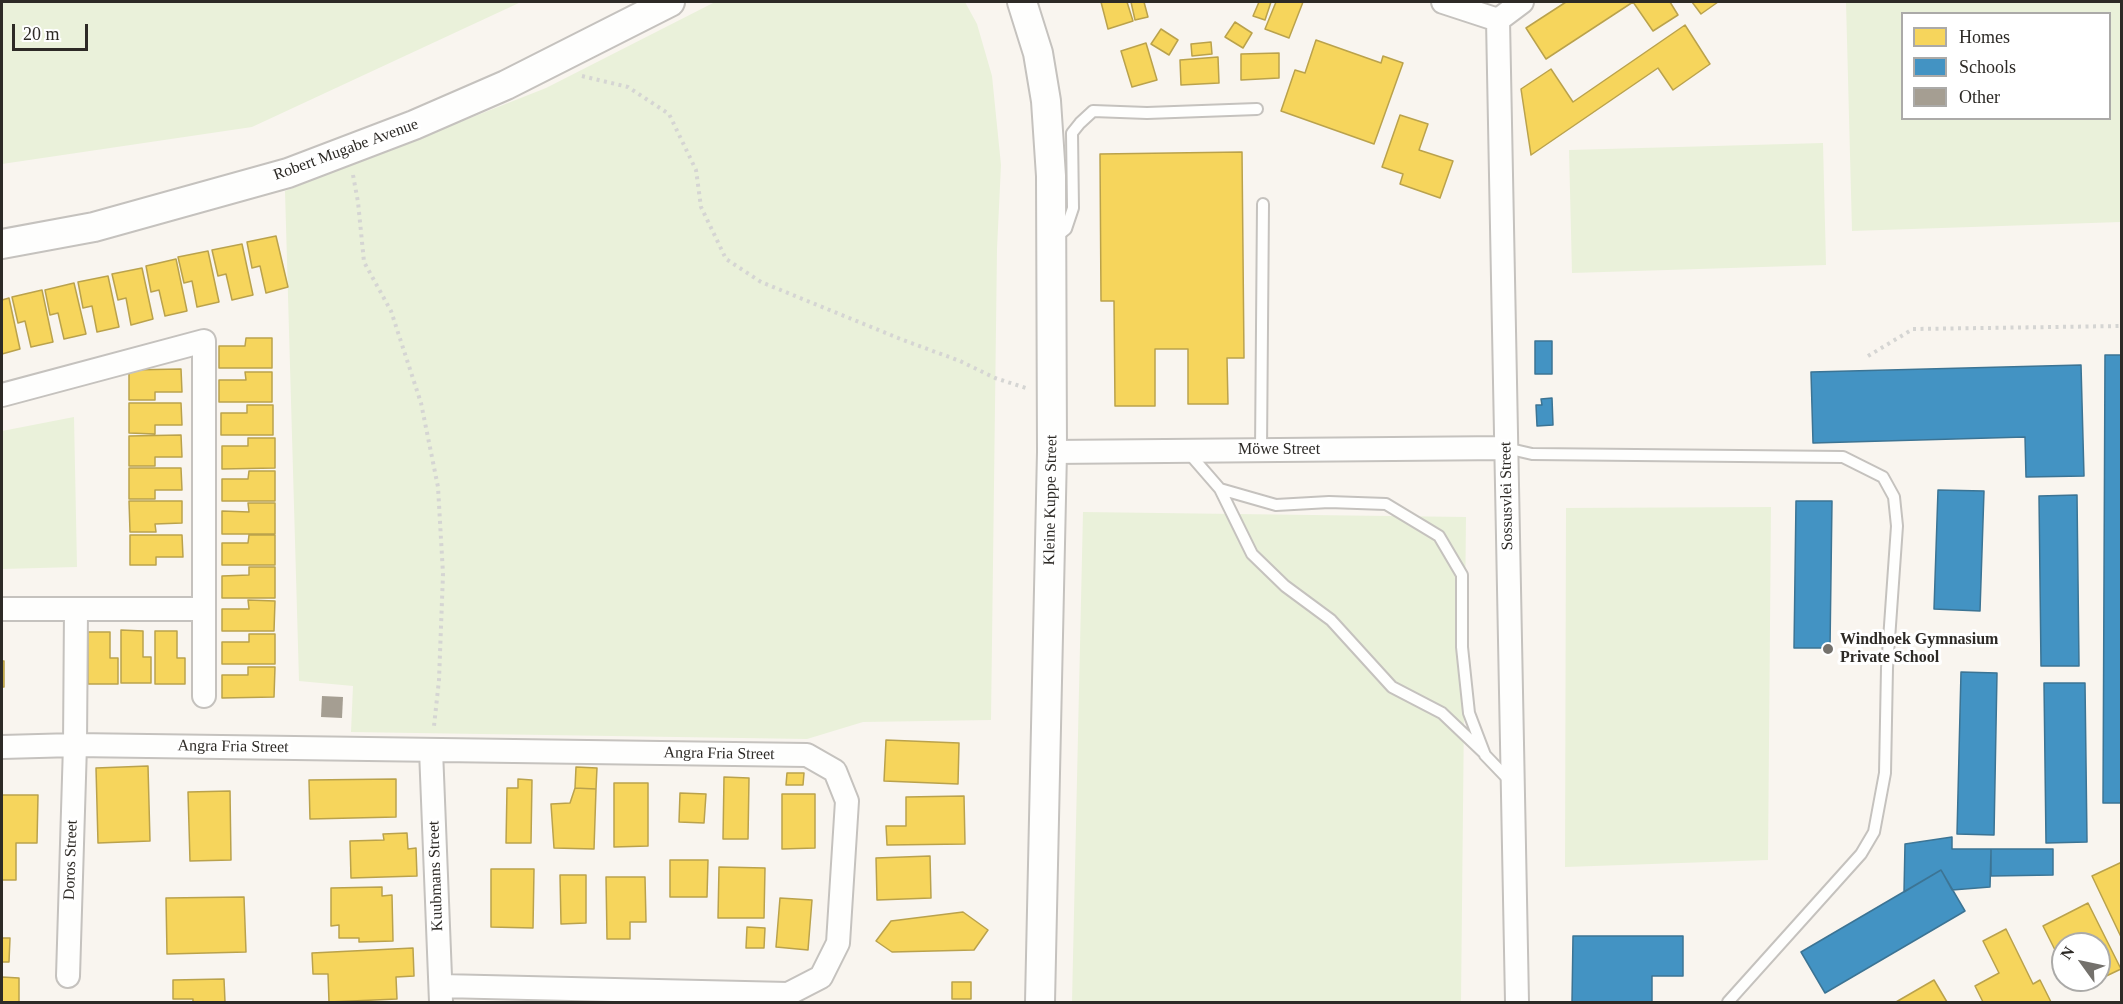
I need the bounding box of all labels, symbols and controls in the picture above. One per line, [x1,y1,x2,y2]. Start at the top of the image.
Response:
scale bar [15,12,92,50]
legend [1901,12,2111,120]
text: 20 m [23,24,60,44]
text: Homes [1959,27,2010,47]
text: Schools [1959,57,2016,77]
text: Other [1959,87,2000,107]
street label: Robert Mugabe Avenue [271,115,421,185]
street label: Kleine Kuppe Street [1040,435,1062,565]
street label: Möwe Street [1238,440,1320,460]
street label: Sossusvlei Street [1496,441,1518,551]
place label: Windhoek Gymnasium Private School [1840,630,1998,668]
marker: Windhoek Gymnasium Private School [1821,642,1835,656]
street label: Angra Fria Street [177,736,289,758]
street label: Angra Fria Street [663,743,775,765]
street label: Doros Street [60,819,82,901]
street label: Kuubmans Street [424,820,448,932]
north arrow [2051,932,2111,992]
text: N [2057,944,2077,962]

